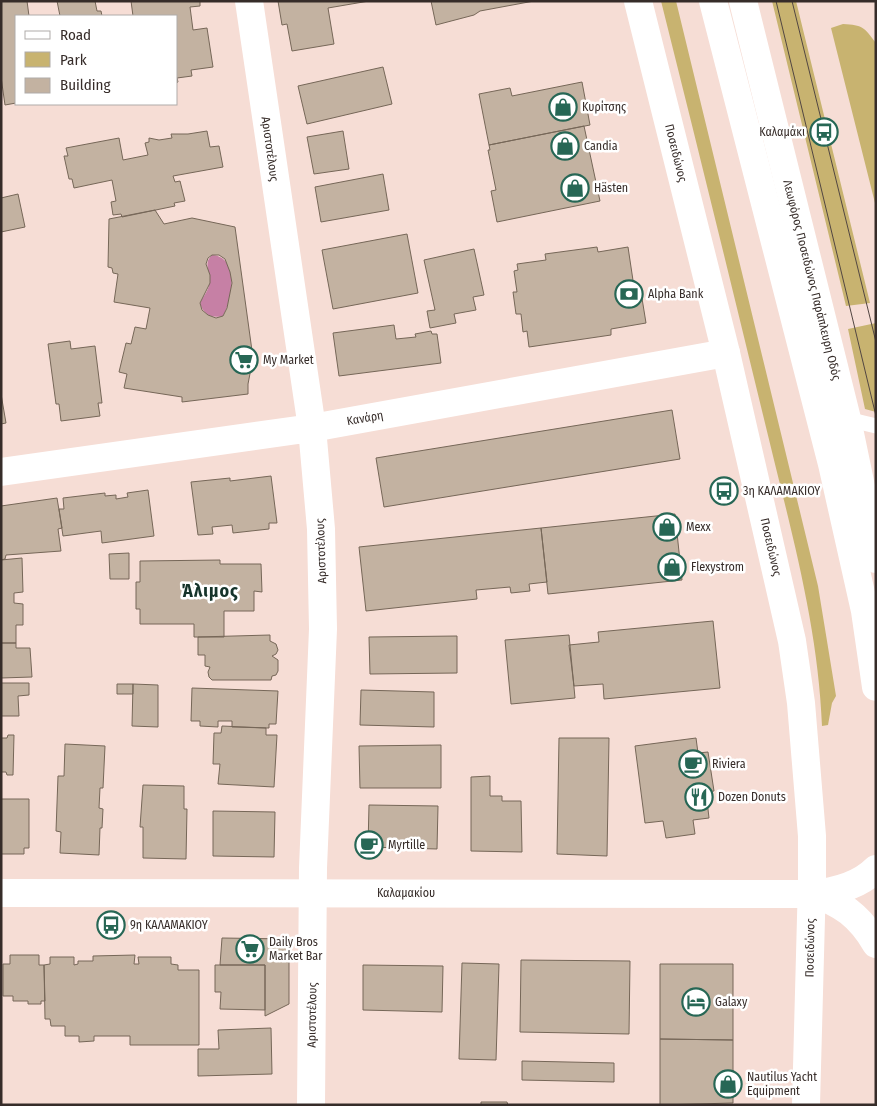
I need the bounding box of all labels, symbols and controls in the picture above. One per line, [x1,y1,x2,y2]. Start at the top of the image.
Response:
legend [15,15,178,105]
text: Road [60,26,91,44]
text: Park [60,51,87,69]
text: Building [60,76,111,94]
shop icon: Κυρίτσης [548,92,578,122]
place label: Κυρίτσης [582,100,626,114]
street label: Αριστοτέλους [259,116,281,182]
bus stop icon: Καλαμάκι [809,117,839,147]
street label: Ποσειδώνος [662,123,690,183]
place label: Καλαμάκι [759,125,805,139]
shop icon: Candia [550,131,580,161]
place label: Candia [584,139,618,153]
shop icon: Hästen [560,173,590,203]
street label: Λεωφόρος Ποσειδώνος Παράπλευρη Οδός [780,178,844,382]
place label: Hästen [594,181,628,195]
bank icon: Alpha Bank [614,279,644,309]
place label: Alpha Bank [648,287,704,301]
supermarket icon: My Market [229,345,259,375]
place label: My Market [263,353,314,367]
street label: Κανάρη [346,408,384,428]
bus stop icon: 3η ΚΑΛΑΜΑΚΙΟΥ [709,476,739,506]
place label: 3η ΚΑΛΑΜΑΚΙΟΥ [743,484,820,498]
shop icon: Mexx [652,512,682,542]
street label: Ποσειδώνος [758,517,784,577]
street label: Αριστοτέλους [313,518,329,584]
place label: Mexx [686,520,712,534]
shop icon: Flexystrom [657,552,687,582]
place label: Flexystrom [691,560,744,574]
district label: Άλιμος [181,580,239,602]
cafe icon: Riviera [678,749,708,779]
place label: Riviera [712,757,746,771]
restaurant icon: Dozen Donuts [684,782,714,812]
place label: Dozen Donuts [718,790,786,804]
cafe icon: Myrtille [354,830,384,860]
place label: Myrtille [388,838,425,852]
street label: Καλαμακίου [377,886,435,900]
bus stop icon: 9η ΚΑΛΑΜΑΚΙΟΥ [96,910,126,940]
place label: 9η ΚΑΛΑΜΑΚΙΟΥ [130,918,208,932]
street label: Ποσειδώνος [802,918,818,978]
supermarket icon: Daily Bros Market Bar [235,934,265,964]
place label: Daily Bros Market Bar [269,935,323,963]
street label: Αριστοτέλους [304,982,320,1048]
hotel icon: Galaxy [681,987,711,1017]
place label: Galaxy [715,995,748,1009]
shop icon: Nautilus Yacht Equipment [713,1069,743,1099]
place label: Nautilus Yacht Equipment [747,1070,817,1098]

